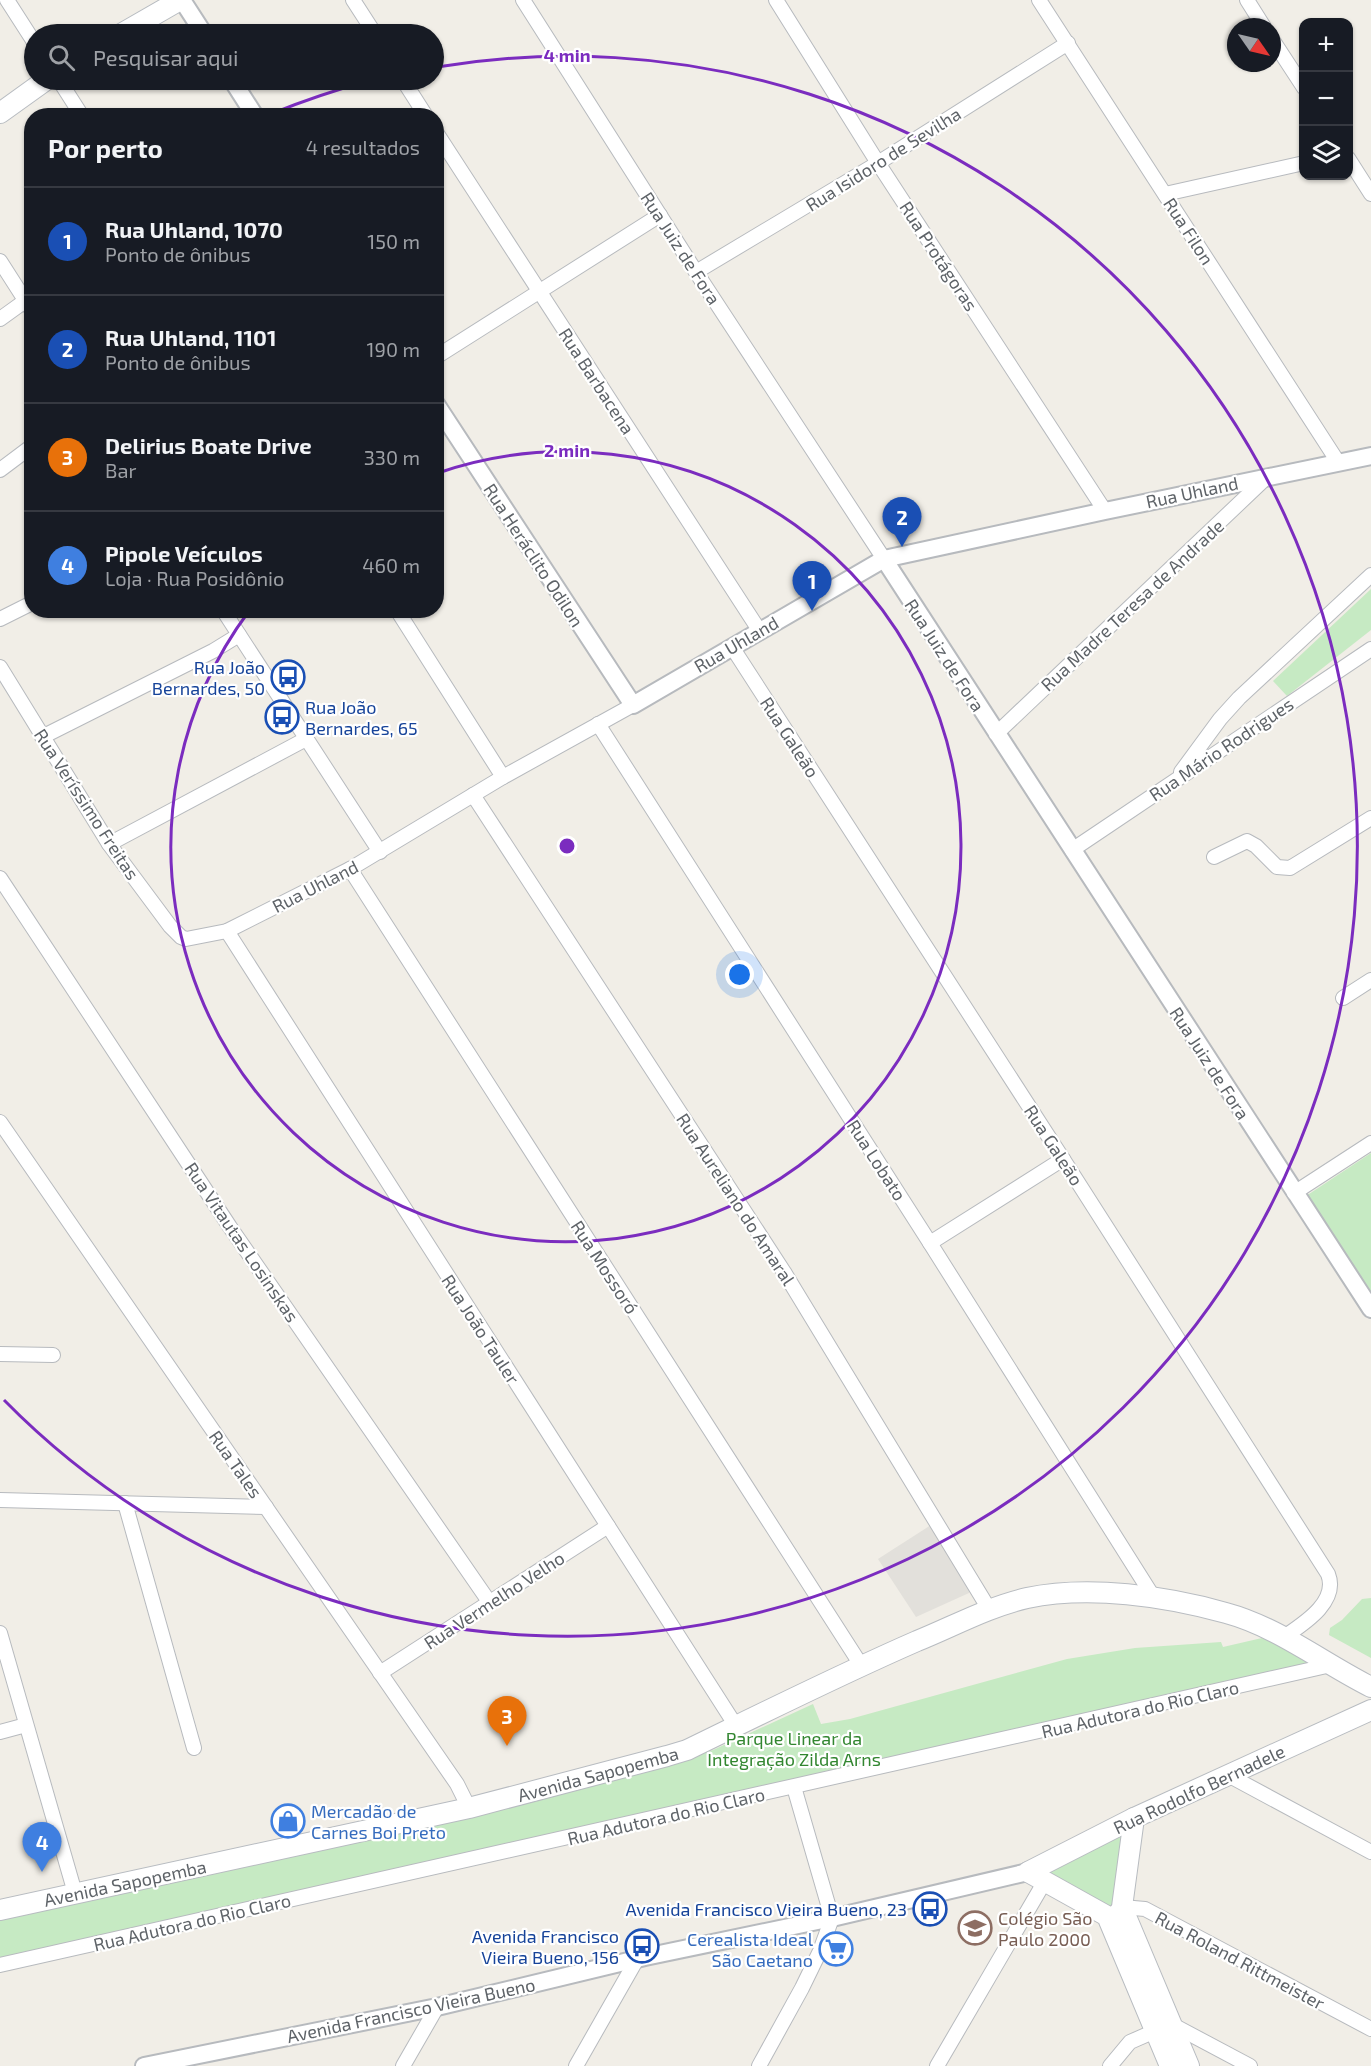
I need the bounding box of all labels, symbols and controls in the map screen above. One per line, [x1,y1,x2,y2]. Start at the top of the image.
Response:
north arrow [1227,18,1281,72]
map controls [1299,18,1353,180]
button: + [1299,18,1353,72]
search box [24,24,444,90]
icon: search [45,41,78,74]
text: Pesquisar aqui [93,44,239,70]
text: 4 min [544,44,591,66]
button: − [1299,72,1353,126]
street label: Rua Isidoro de Sevilha [801,102,965,216]
button: layers [1299,126,1353,180]
text: Por perto [48,132,163,163]
text: 4 resultados [306,135,420,159]
street label: Rua Juiz de Fora [636,188,726,308]
street label: Rua Filon [1159,193,1219,269]
street label: Rua Protágoras [895,197,983,315]
text: Rua Uhland, 1070 [105,216,283,242]
text: 1 [63,229,72,253]
text: 150 m [367,229,420,253]
text: Ponto de ônibus [105,242,251,266]
text: Rua Uhland, 1101 [105,324,276,350]
street label: Rua Barbacena [554,324,640,438]
text: 2 [62,337,73,361]
text: 190 m [367,337,420,361]
text: Ponto de ônibus [105,350,251,374]
text: Delirius Boate Drive [105,432,312,458]
text: 2 min [544,439,590,461]
text: 3 [62,445,73,469]
text: 330 m [364,445,420,469]
text: Bar [105,458,136,482]
street label: Rua Uhland [1144,471,1240,513]
street label: Rua Heráclito Odilon [479,479,589,631]
pin: 2 [882,498,922,547]
street label: Rua Madre Teresa de Andrade [1036,514,1228,696]
text: Pipole Veículos [105,540,263,566]
text: 4 [61,553,74,577]
text: 460 m [362,553,420,577]
pin: 1 [792,562,832,611]
text: Loja · Rua Posidônio [105,566,284,590]
street label: Rua Juiz de Fora [900,595,990,715]
street label: Rua Uhland [690,611,782,677]
place label: Rua João Bernardes, 50 [152,656,265,699]
bus stop icon: Rua João Bernardes, 50 [270,659,306,695]
street label: Rua Galeão [756,693,824,781]
street label: Rua Mário Rodrigues [1145,693,1297,805]
place label: Rua João Bernardes, 65 [305,696,418,739]
bus stop icon: Rua João Bernardes, 65 [264,699,300,735]
street label: Rua Veríssimo Freitas [30,724,144,884]
centre of rings [557,836,577,856]
street label: Rua Uhland [268,855,362,917]
your location [725,960,754,989]
street label: Rua Juiz de Fora [1165,1003,1255,1123]
street label: Rua Galeão [1020,1101,1088,1189]
street label: Rua Aureliano do Amaral [672,1109,800,1290]
street label: Rua Lobato [843,1115,911,1205]
street label: Rua Vitautas Losinskas [180,1158,304,1326]
street label: Rua Mossoró [567,1216,643,1318]
street label: Rua João Tauler [437,1270,525,1388]
street label: Rua Tales [205,1426,267,1502]
street label: Rua Vermelho Velho [420,1546,568,1654]
street label: Rua Adutora do Rio Claro [1039,1676,1241,1742]
pin: 3 [488,1696,526,1746]
park label: Parque Linear da Integração Zilda Arns [707,1727,881,1771]
street label: Rua Rodolfo Bernadele [1110,1740,1288,1838]
street label: Avenida Sapopemba [515,1742,681,1806]
street label: Rua Adutora do Rio Claro [565,1783,767,1849]
place label: Mercadão de Carnes Boi Preto [311,1800,446,1843]
shop icon: Mercadão de Carnes Boi Preto [270,1803,306,1839]
pin: 4 [22,1822,62,1872]
street label: Avenida Sapopemba [42,1855,208,1911]
street label: Rua Adutora do Rio Claro [91,1889,293,1955]
bus stop icon: Avenida Francisco Vieira Bueno, 23 [912,1891,948,1927]
place label: Avenida Francisco Vieira Bueno, 23 [625,1898,907,1920]
street label: Rua Roland Rittmeister [1152,1906,1328,2014]
place label: Colégio São Paulo 2000 [998,1907,1092,1950]
school or university icon: Colégio São Paulo 2000 [957,1910,993,1946]
place label: Avenida Francisco Vieira Bueno, 156 [472,1925,619,1968]
bus stop icon: Avenida Francisco Vieira Bueno, 156 [624,1928,660,1964]
place label: Cerealista Ideal São Caetano [687,1928,814,1971]
supermarket icon: Cerealista Ideal São Caetano [818,1931,854,1967]
street label: Avenida Francisco Vieira Bueno [285,1973,537,2047]

